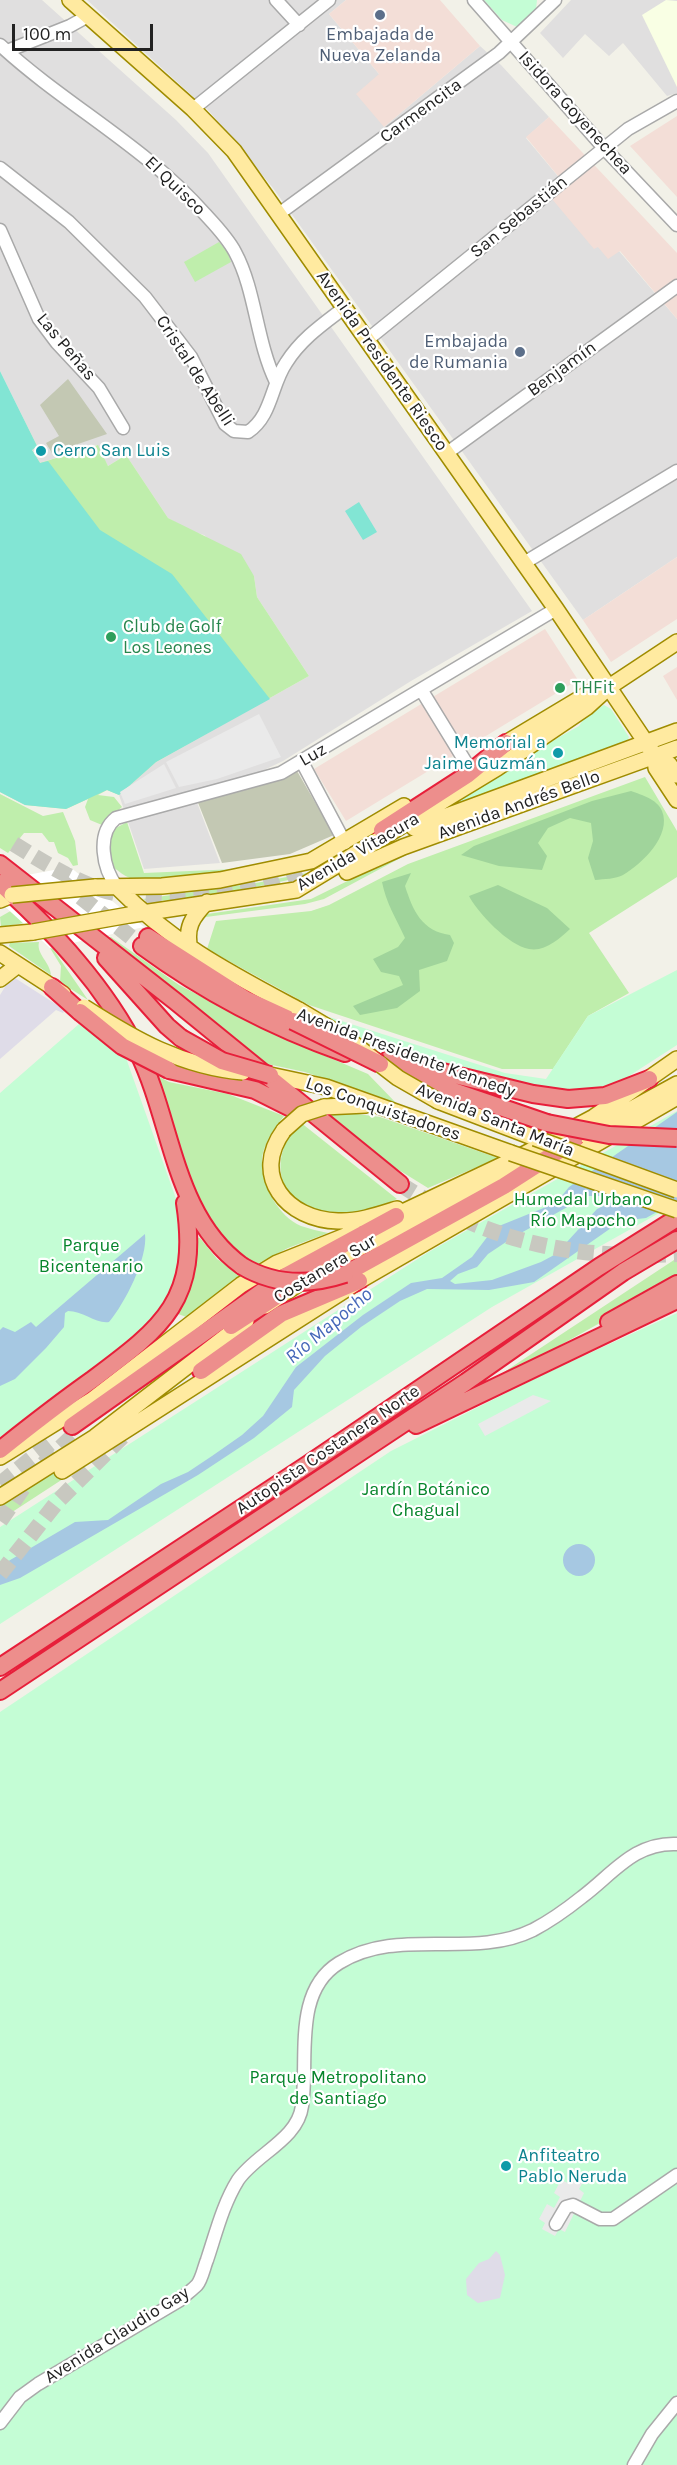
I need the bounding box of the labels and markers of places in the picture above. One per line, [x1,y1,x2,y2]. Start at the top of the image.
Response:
marker: Embajada de Nueva Zelanda [373,8,387,22]
place label: Embajada de Nueva Zelanda [319,24,441,66]
place label: Embajada de Rumania [409,331,508,374]
marker: Embajada de Rumania [513,345,527,359]
place label: Cerro San Luis [53,440,170,462]
marker: Cerro San Luis [34,444,48,458]
place label: Club de Golf Los Leones [123,616,222,658]
marker: Club de Golf Los Leones [104,630,118,644]
place label: THFit [572,677,615,699]
marker: THFit [553,681,567,695]
place label: Memorial a Jaime Guzmán [424,732,546,774]
marker: Memorial a Jaime Guzmán [551,746,565,760]
place label: Anfiteatro Pablo Neruda [518,2145,627,2188]
marker: Anfiteatro Pablo Neruda [499,2159,513,2173]

